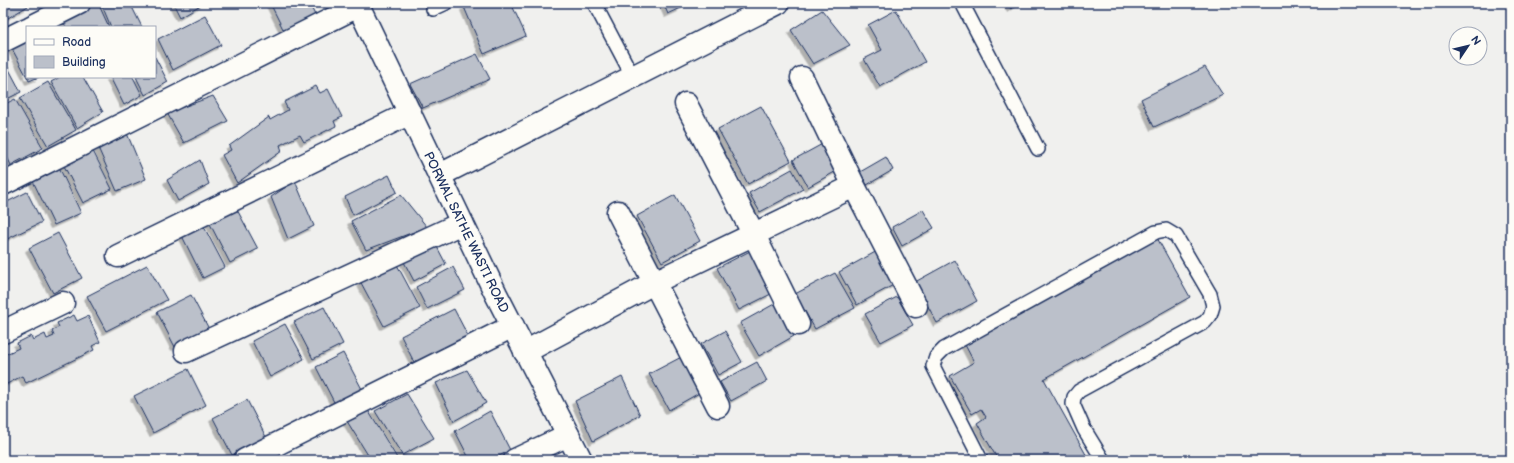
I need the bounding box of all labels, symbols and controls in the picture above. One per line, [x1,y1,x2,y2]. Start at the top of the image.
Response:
legend [26,26,156,78]
north arrow [1448,26,1488,66]
text: N [1468,33,1483,48]
text: Road [62,35,91,50]
text: Building [62,55,106,70]
street label: PORWAL SATHE WASTI ROAD [420,149,512,316]

